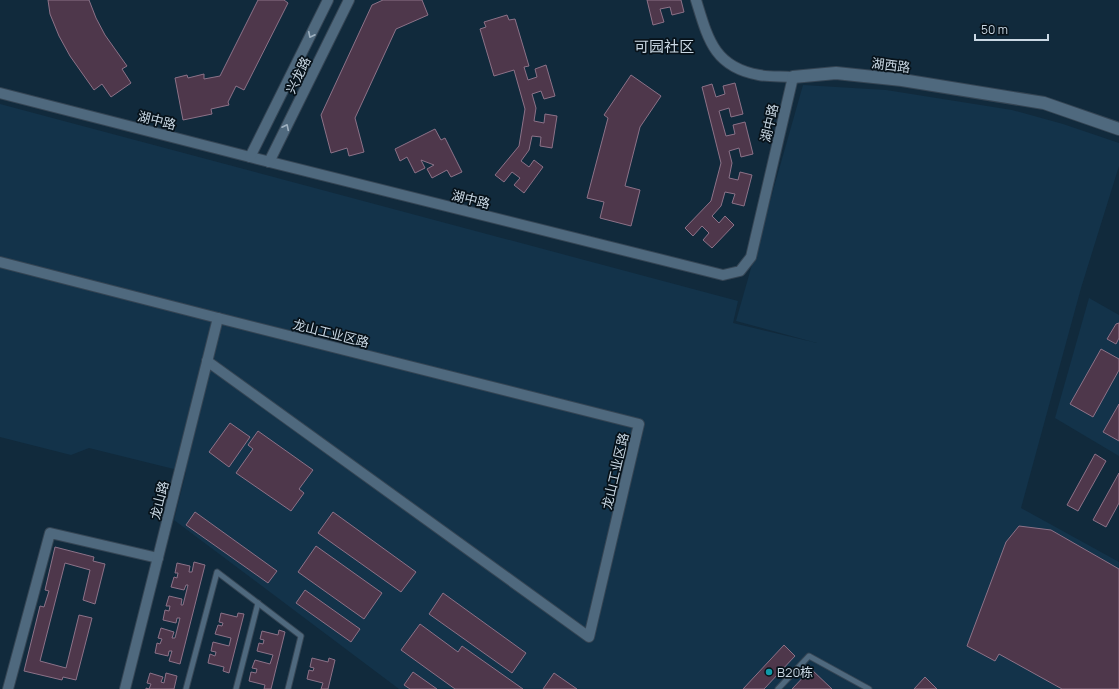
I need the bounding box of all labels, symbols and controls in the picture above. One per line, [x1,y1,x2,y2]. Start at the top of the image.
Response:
scale bar [975,16,1048,42]
text: 50 m [981,21,1008,38]
one-way arrow [308,31,316,38]
district label: 可园社区 [634,36,694,57]
street label: 兴龙路 [281,54,315,96]
street label: 湖西路 [871,54,911,76]
street label: 湖中路 [756,102,782,144]
street label: 湖中路 [136,107,178,133]
one-way arrow [282,124,289,131]
street label: 湖中路 [450,186,492,212]
street label: 龙山工业区路 [291,315,371,351]
street label: 龙山工业区路 [597,431,633,511]
street label: 龙山路 [146,479,172,521]
place label: B20栋 [777,663,813,681]
marker: B20栋 [764,667,774,677]

